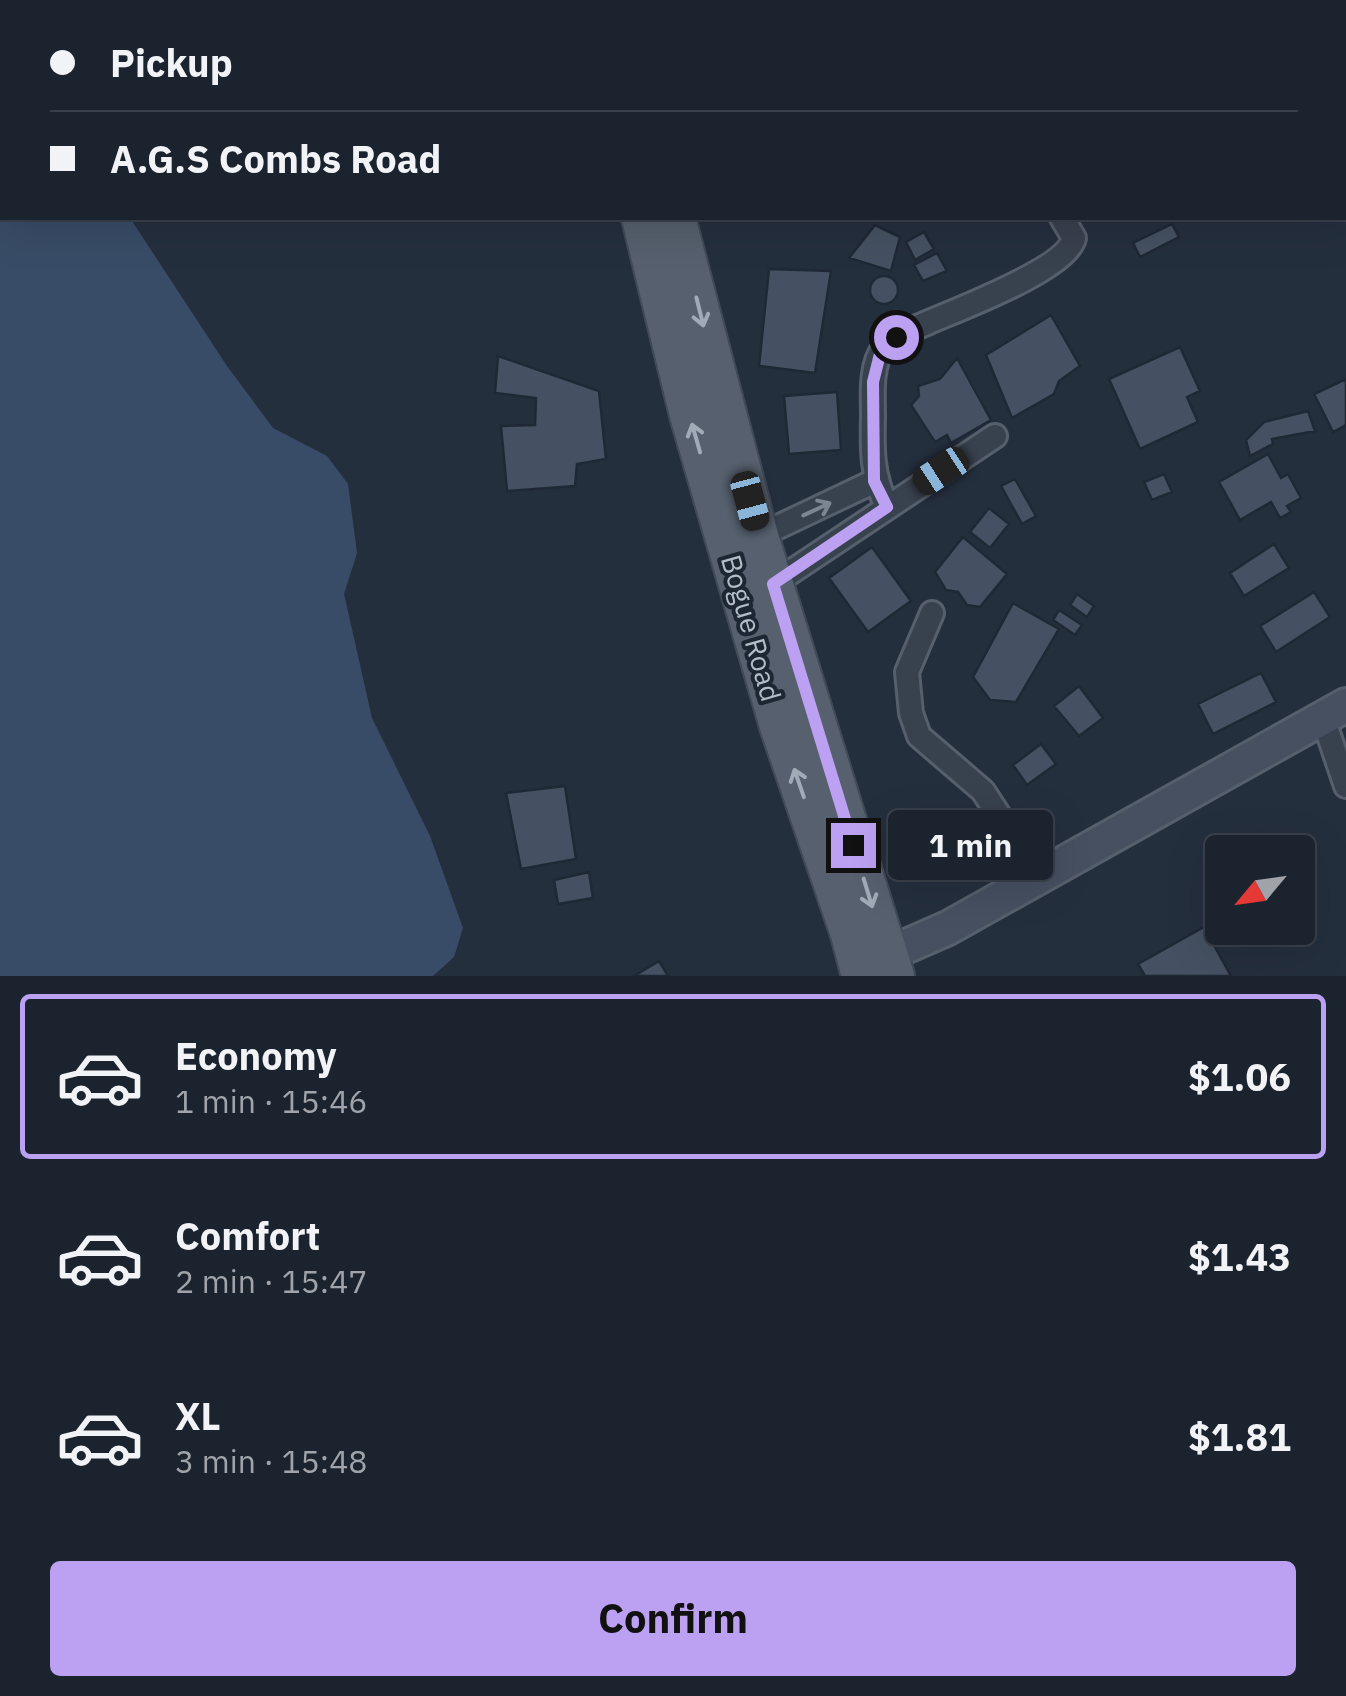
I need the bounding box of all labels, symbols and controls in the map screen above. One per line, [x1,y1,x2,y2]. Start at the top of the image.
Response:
text: Pickup [110,38,233,87]
text: A.G.S Combs Road [110,134,441,183]
one-way arrow [692,295,710,327]
route start [874,315,919,360]
one-way arrow [686,423,704,455]
car [908,442,974,500]
car [728,468,772,534]
one-way arrow [801,498,831,517]
street label: Bogue Road [713,550,790,705]
one-way arrow [788,768,806,800]
callout: 1 min [888,810,1053,880]
route end [831,823,876,868]
text: 1 min [929,824,1012,866]
north arrow [1205,835,1315,945]
map controls [1205,835,1315,945]
one-way arrow [860,877,878,908]
text: Economy [175,1031,337,1080]
icon: car [55,1032,145,1122]
text: $1.06 [1188,1052,1291,1101]
text: 1 min · 15:46 [175,1080,368,1122]
text: Comfort [175,1211,320,1260]
icon: car [55,1212,145,1302]
text: $1.43 [1188,1232,1291,1281]
text: 2 min · 15:47 [175,1260,368,1302]
text: XL [175,1391,221,1440]
icon: car [55,1392,145,1482]
text: $1.81 [1188,1412,1291,1461]
text: 3 min · 15:48 [175,1440,368,1482]
button: Confirm [50,1561,1296,1676]

